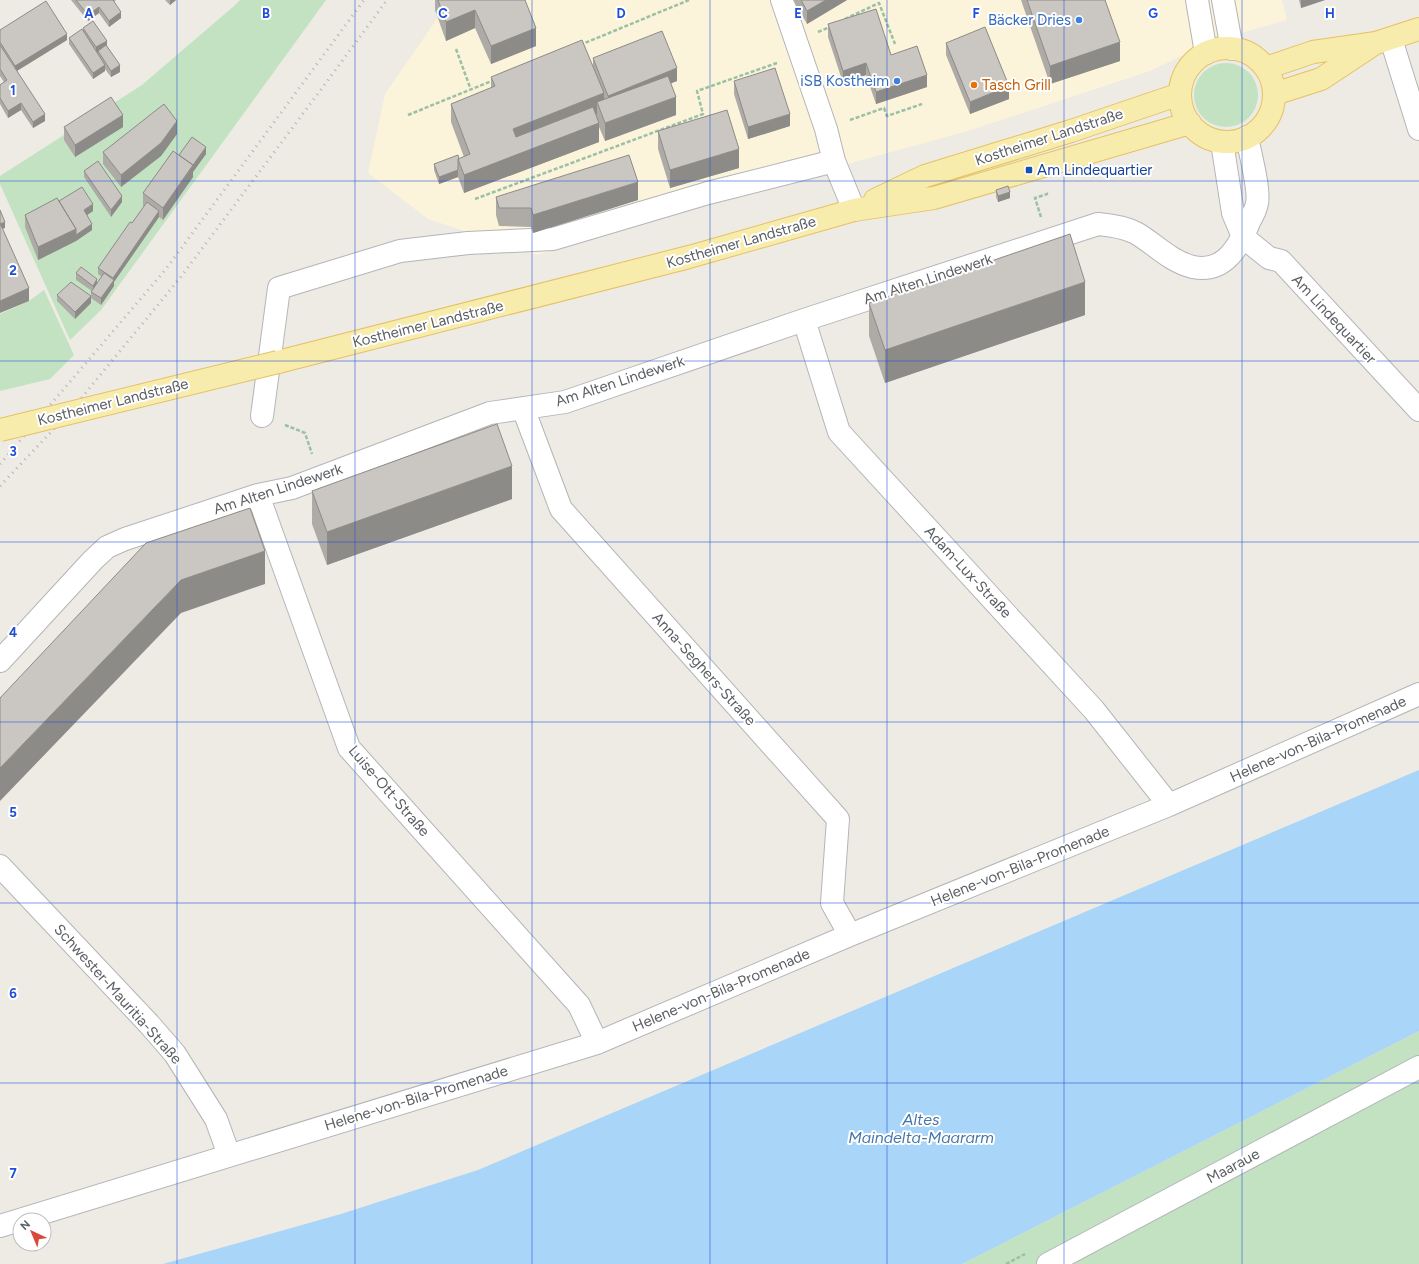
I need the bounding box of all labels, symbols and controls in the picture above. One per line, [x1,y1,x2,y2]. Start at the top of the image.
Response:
text: A [84,6,94,21]
text: B [262,6,270,21]
text: C [438,6,448,21]
text: D [616,6,626,21]
text: E [794,6,802,21]
text: F [972,6,980,21]
text: G [1148,6,1158,21]
text: H [1325,6,1335,21]
place label: Bäcker Dries [988,11,1071,29]
marker: Bäcker Dries [1074,15,1084,25]
place label: iSB Kostheim [800,72,889,90]
marker: iSB Kostheim [892,76,902,86]
place label: Tasch Grill [982,76,1051,94]
marker: Tasch Grill [969,80,979,90]
text: 1 [10,83,16,98]
street label: Kostheimer Landstraße [973,105,1125,169]
place label: Am Lindequartier [1037,161,1152,179]
marker: Am Lindequartier [1024,165,1034,175]
street label: Kostheimer Landstraße [664,212,818,272]
street label: Am Alten Lindewerk [861,249,995,308]
text: 2 [9,263,17,278]
street label: Am Lindequartier [1288,271,1380,367]
street label: Kostheimer Landstraße [351,297,505,351]
street label: Am Alten Lindewerk [553,351,687,410]
street label: Kostheimer Landstraße [36,375,190,429]
text: 3 [9,444,17,459]
street label: Am Alten Lindewerk [211,459,345,518]
street label: Adam-Lux-Straße [921,522,1015,622]
street label: Anna-Seghers-Straße [648,609,760,729]
text: 4 [9,625,17,640]
street label: Helene-von-Bila-Promenade [1227,692,1409,786]
street label: Luise-Ott-Straße [345,742,433,840]
text: 5 [9,805,17,820]
street label: Helene-von-Bila-Promenade [928,822,1112,910]
street label: Schwester-Mauritia-Straße [50,920,186,1068]
street label: Helene-von-Bila-Promenade [630,944,812,1036]
text: 6 [9,986,17,1001]
street label: Helene-von-Bila-Promenade [322,1061,510,1135]
water label: Altes Maindelta-Maararm [848,1110,994,1147]
street label: Maaraue [1203,1145,1263,1187]
text: 7 [9,1166,17,1181]
north arrow [12,1212,52,1252]
text: N [18,1218,33,1233]

